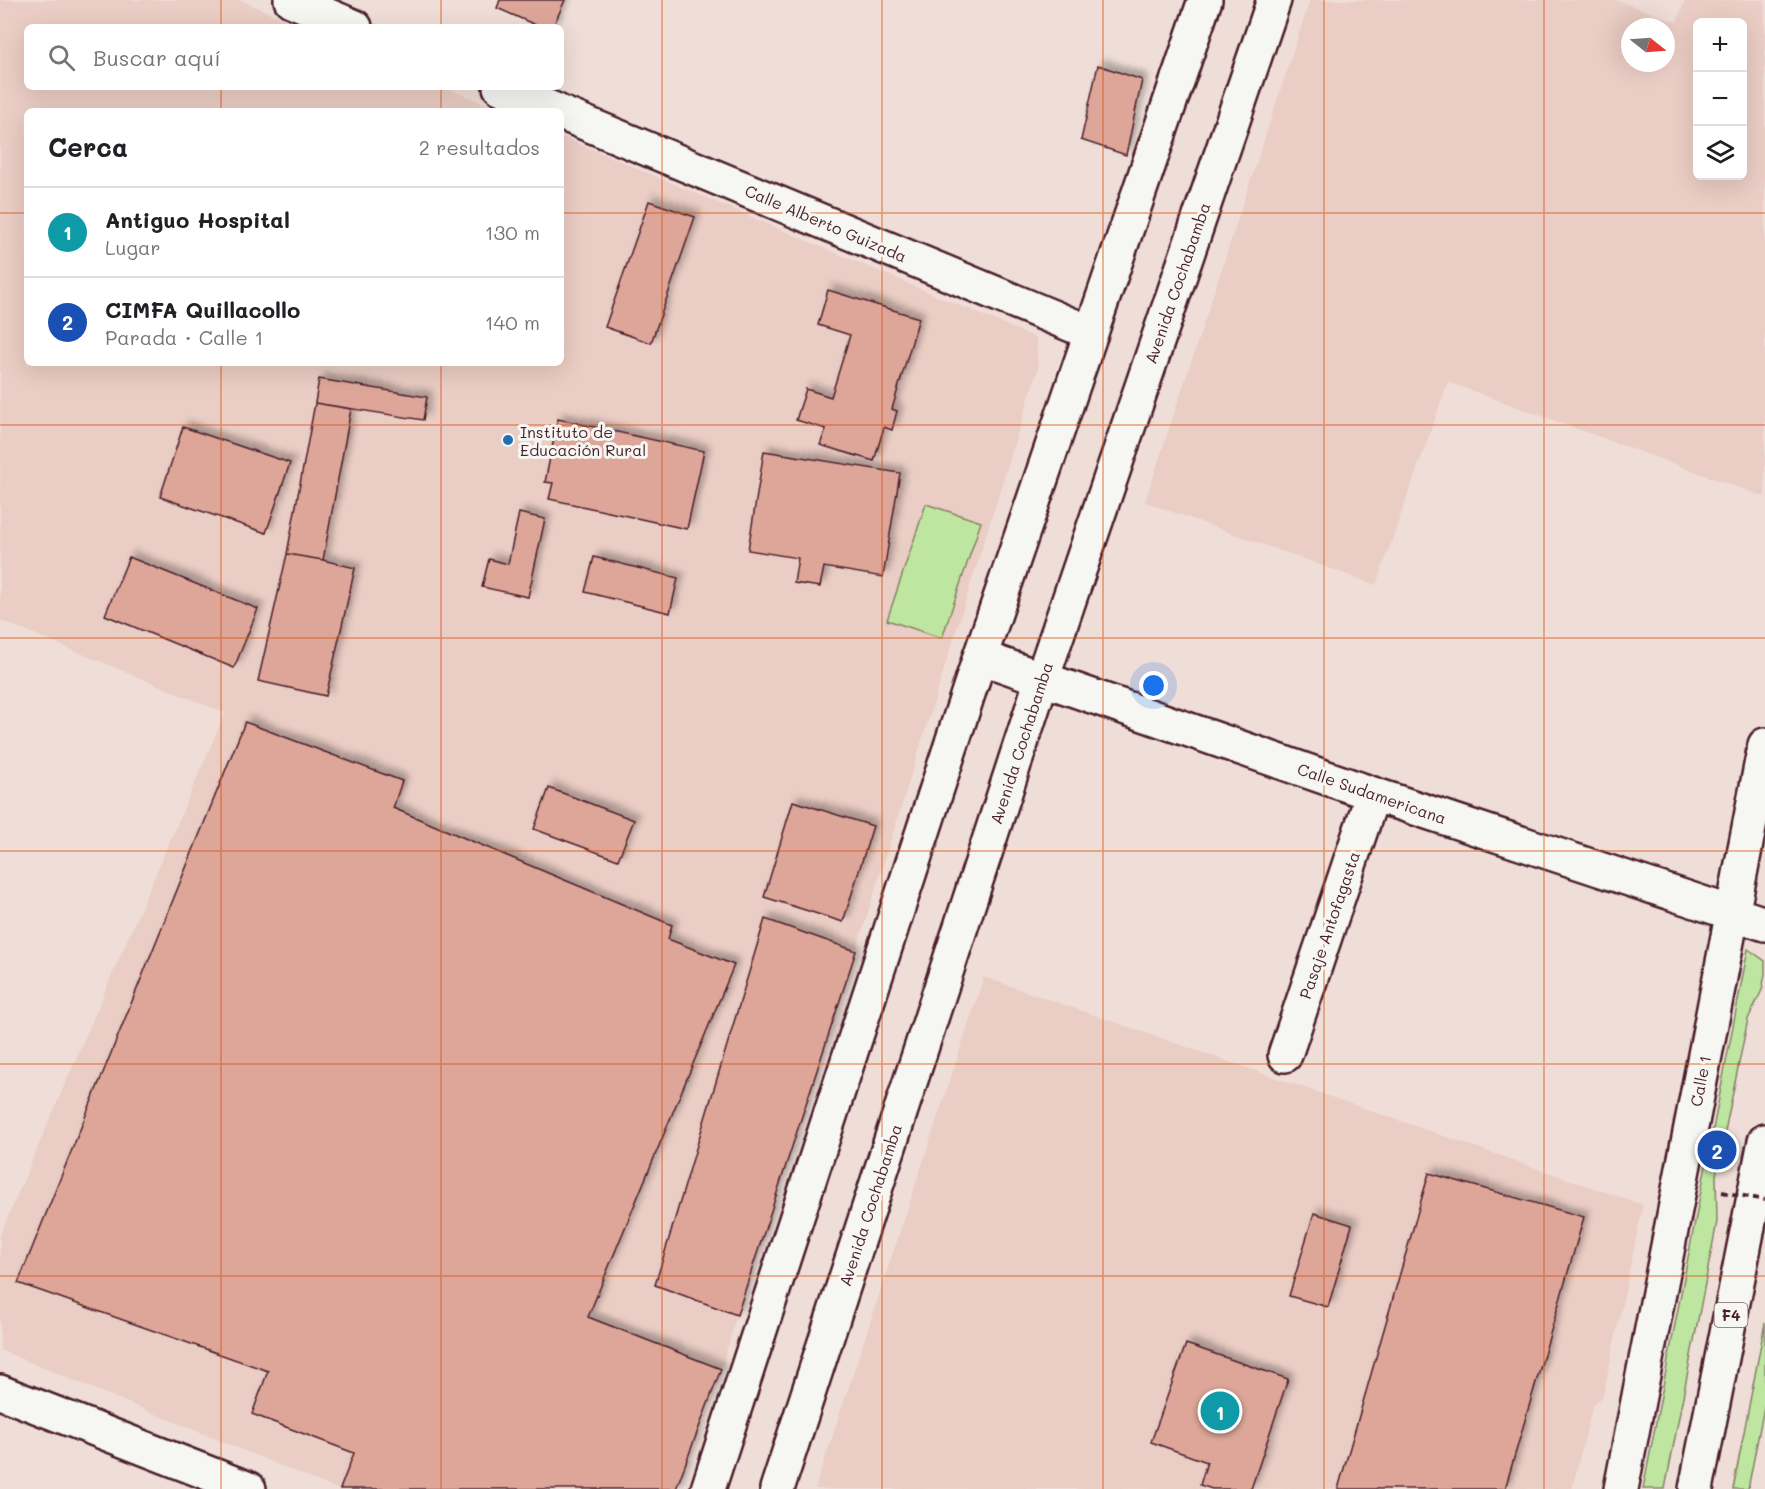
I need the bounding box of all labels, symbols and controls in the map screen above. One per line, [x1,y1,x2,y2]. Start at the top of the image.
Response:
north arrow [1621,18,1675,72]
map controls [1693,18,1747,180]
button: + [1693,18,1747,72]
search box [24,24,564,90]
icon: search [45,41,78,74]
text: Buscar aquí [93,43,221,72]
button: − [1693,72,1747,126]
button: layers [1693,126,1747,180]
text: Cerca [48,130,128,164]
text: 2 resultados [419,134,540,160]
street label: Calle Alberto Guizada [742,179,910,267]
street label: Avenida Cochabamba [1140,200,1214,366]
text: Antiguo Hospital [105,205,290,234]
text: 1 [63,219,72,245]
text: 130 m [485,219,540,245]
text: Lugar [105,234,161,260]
text: CIMFA Quillacollo [105,295,300,324]
text: 2 [62,309,73,335]
text: 140 m [485,309,540,335]
text: Parada · Calle 1 [105,324,263,350]
place label: Instituto de Educación Rural [520,421,646,460]
marker: Instituto de Educación Rural [501,433,515,447]
street label: Avenida Cochabamba [985,659,1057,827]
your location [1139,671,1168,700]
street label: Calle Sudamericana [1295,758,1449,828]
street label: Pasaje Antofagasta [1294,848,1364,1001]
street label: Calle 1 [1685,1054,1715,1108]
street label: Avenida Cochabamba [834,1121,906,1289]
pin: 2 [1698,1128,1736,1172]
road number: F4 [1714,1303,1748,1327]
pin: 1 [1200,1388,1240,1434]

